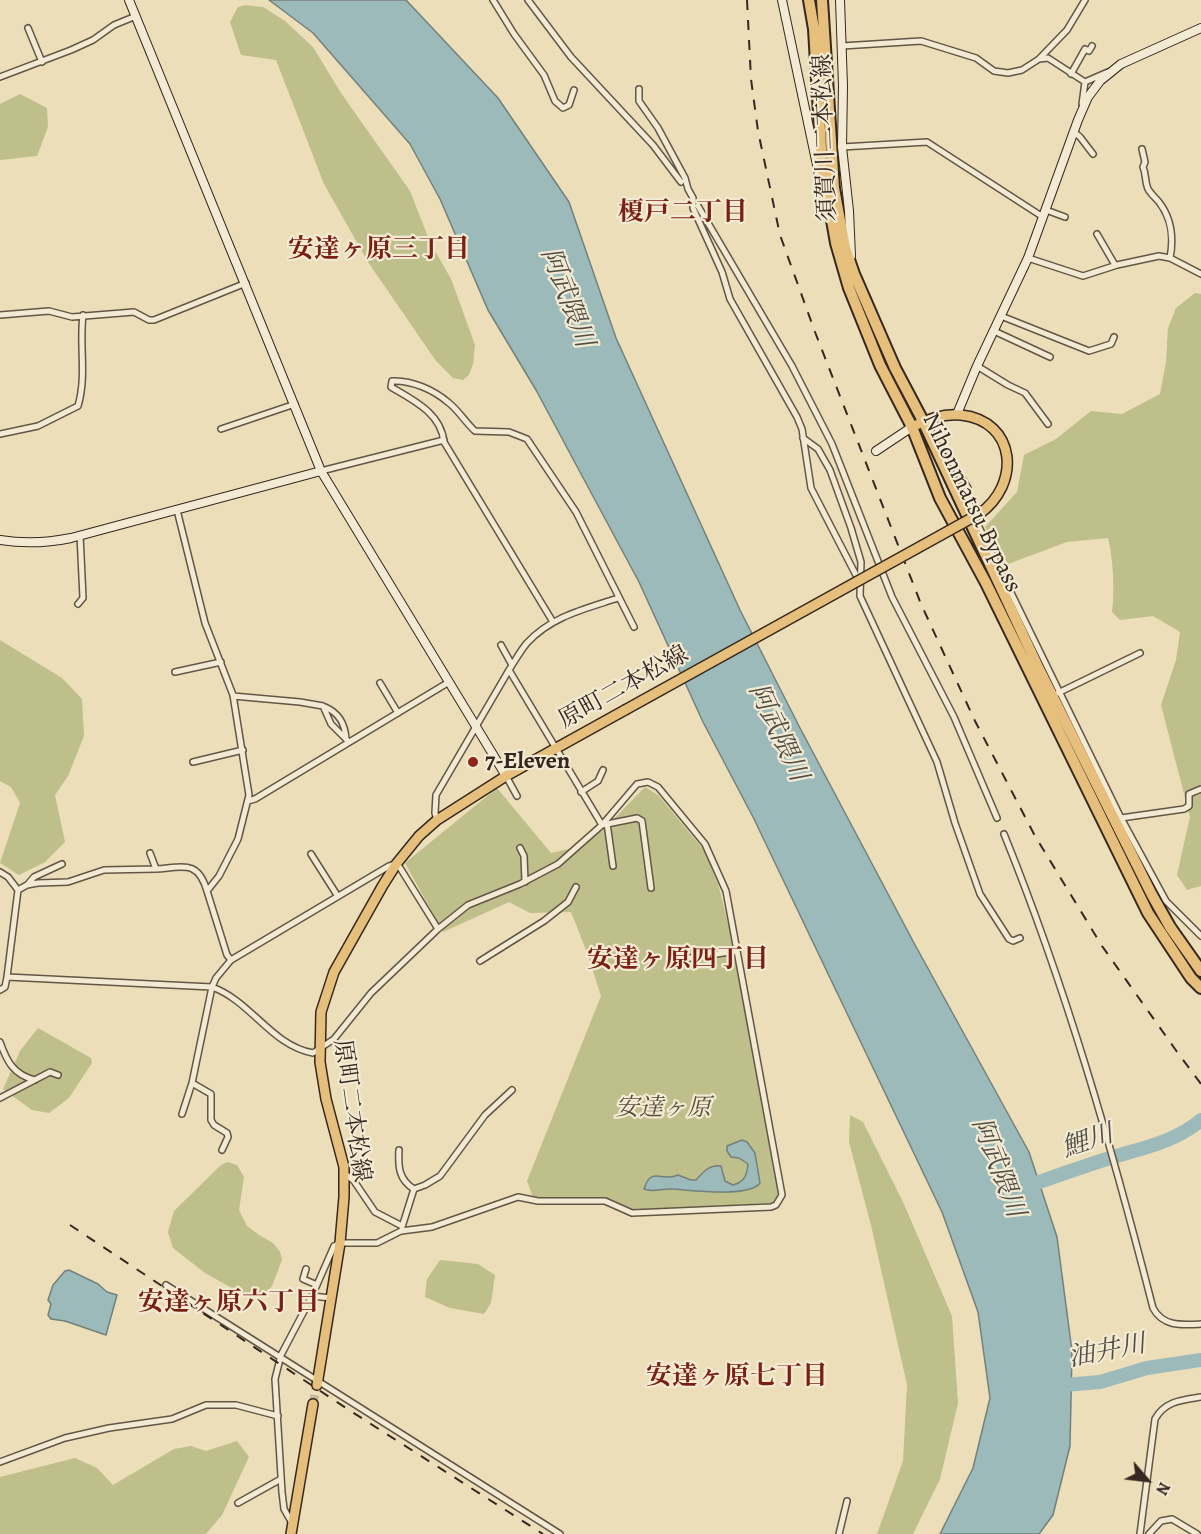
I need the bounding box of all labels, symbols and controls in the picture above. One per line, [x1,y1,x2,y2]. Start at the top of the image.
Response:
street label: 須賀川二本松線 [809,54,843,222]
district label: 榎戸二丁目 [618,198,748,230]
district label: 安達ヶ原三丁目 [288,235,470,267]
water label: 阿武隈川 [533,244,599,352]
street label: Nihonmatsu Bypass [915,409,1027,597]
street label: 原町二本松線 [554,640,694,736]
water label: 阿武隈川 [741,679,813,787]
place label: 7-Eleven [485,748,570,776]
marker: 7-Eleven [466,755,480,769]
district label: 安達ヶ原四丁目 [587,945,769,977]
street label: 原町二本松線 [327,1038,375,1184]
park label: 安達ヶ原 [615,1095,711,1123]
water label: 阿武隈川 [964,1114,1030,1222]
water label: 鯉川 [1058,1119,1118,1165]
district label: 安達ヶ原六丁目 [138,1288,320,1320]
water label: 油井川 [1066,1329,1148,1375]
district label: 安達ヶ原七丁目 [646,1362,828,1394]
north arrow [1117,1450,1177,1510]
text: N [1150,1478,1175,1499]

